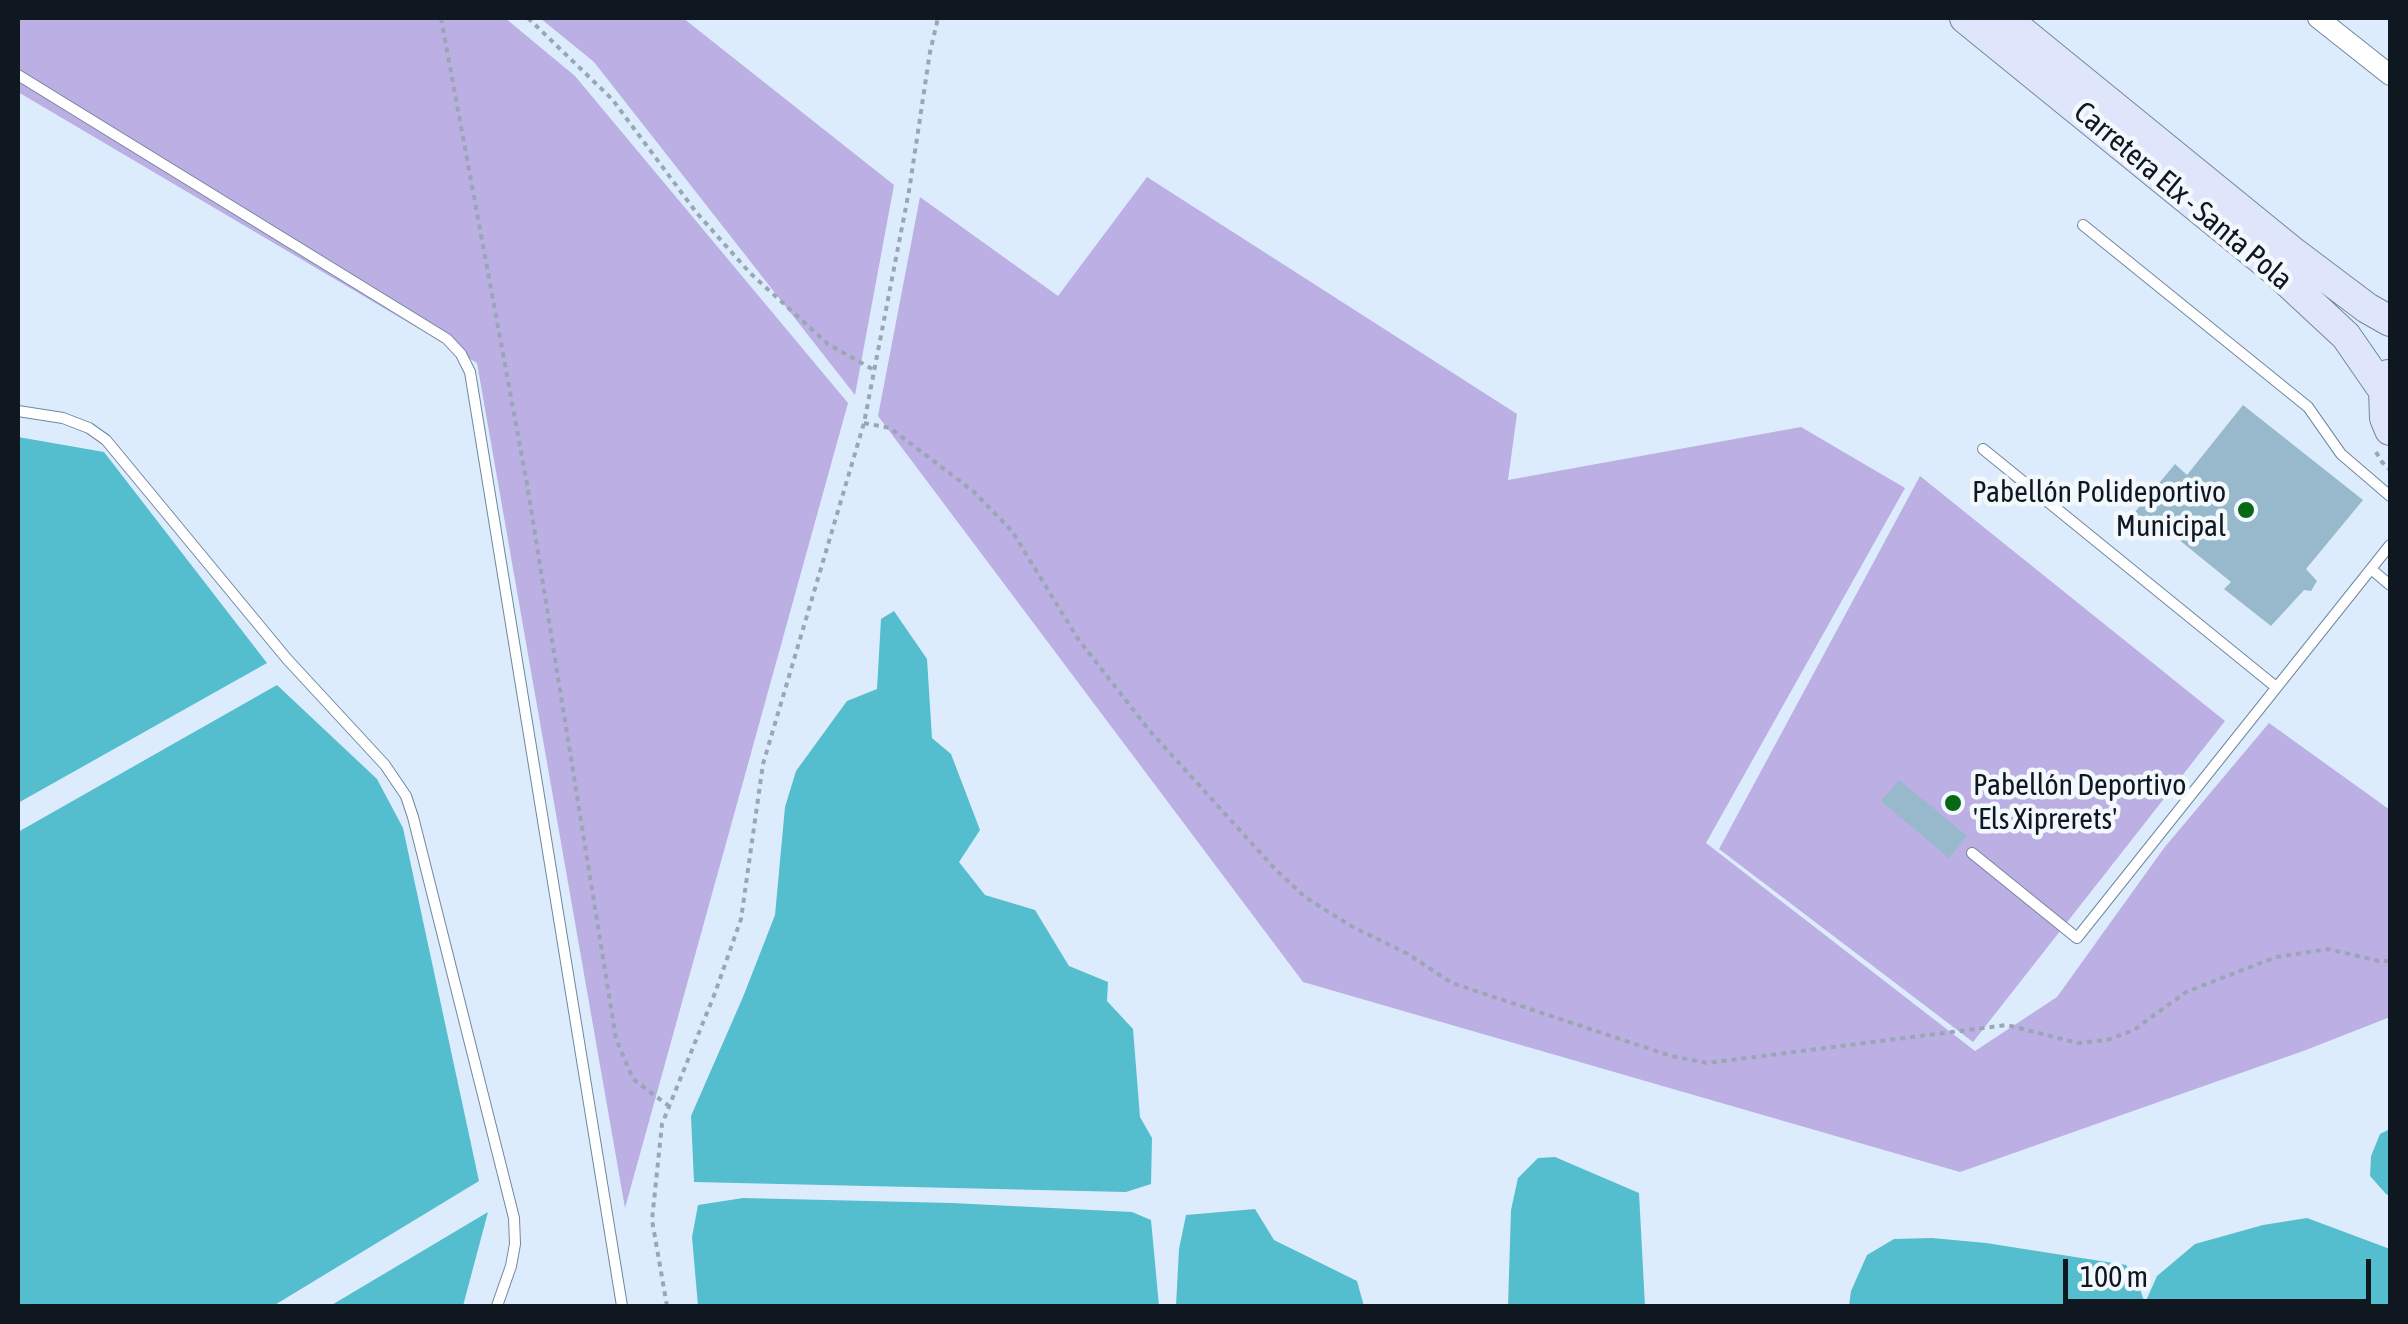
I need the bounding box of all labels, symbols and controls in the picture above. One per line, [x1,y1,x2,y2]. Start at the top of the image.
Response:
street label: Carretera Elx - Santa Pola [2067,94,2299,298]
place label: Pabellón Polideportivo Municipal [1972,475,2226,546]
marker: Pabellón Polideportivo Municipal [2235,499,2257,521]
place label: Pabellón Deportivo 'Els Xiprerets' [1973,768,2186,838]
marker: Pabellón Deportivo 'Els Xiprerets' [1942,792,1964,814]
scale bar [2068,1239,2376,1301]
text: 100 m [2080,1259,2148,1293]

